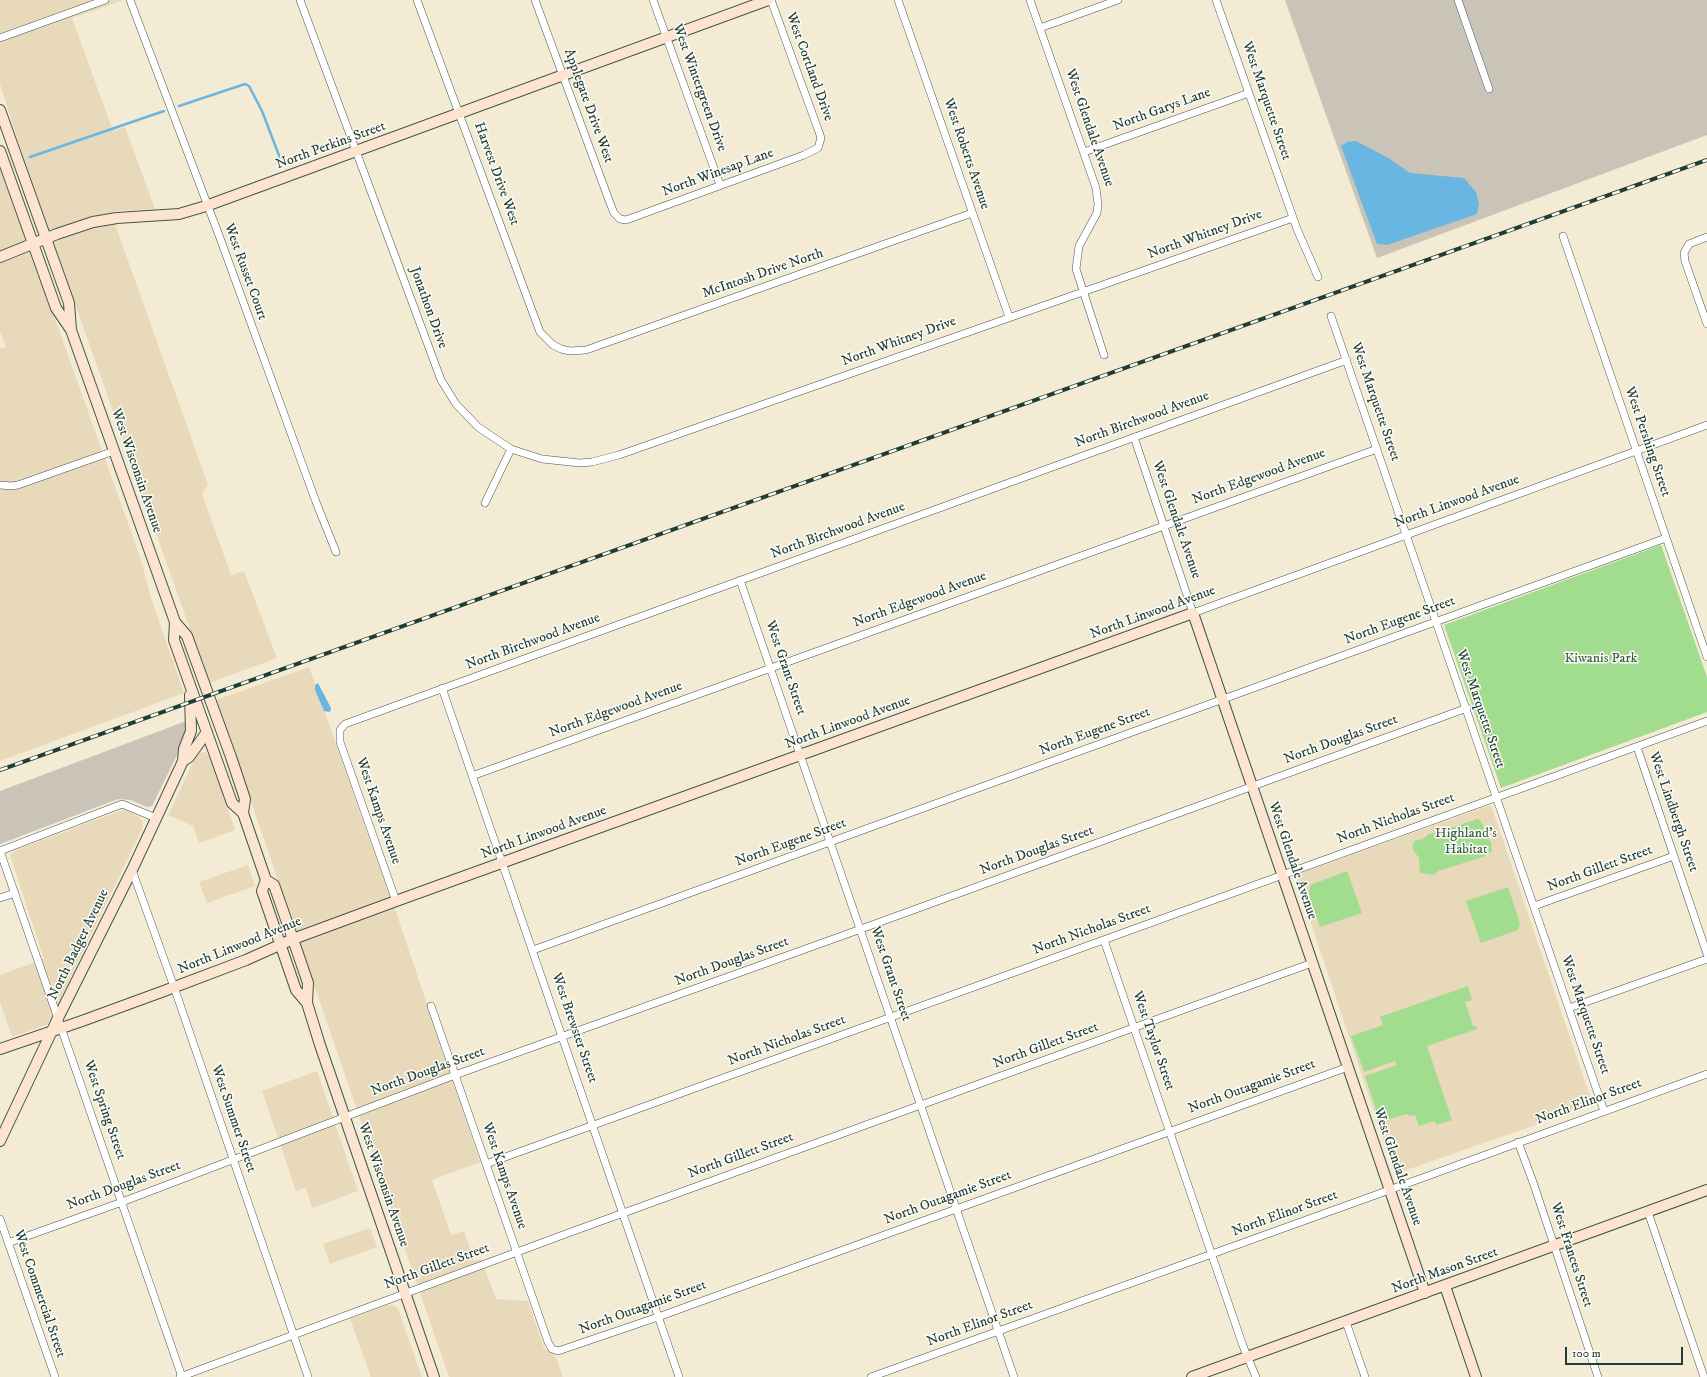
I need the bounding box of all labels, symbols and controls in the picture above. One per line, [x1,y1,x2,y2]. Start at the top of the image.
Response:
street label: West Cortland Drive [782,10,836,124]
street label: West Wintergreen Drive [668,22,730,154]
street label: West Marquette Street [1238,39,1294,163]
street label: Applegate Drive West [560,47,616,165]
street label: West Glendale Avenue [1061,67,1117,189]
street label: North Garys Lane [1111,85,1213,135]
street label: West Roberts Avenue [939,96,993,212]
street label: North Perkins Street [274,118,388,174]
street label: Harvest Drive West [470,120,522,228]
street label: North Winesap Lane [660,145,776,201]
street label: North Whitney Drive [1146,207,1264,263]
street label: West Russet Court [220,221,270,323]
street label: McIntosh Drive North [700,245,826,303]
street label: Jonathon Drive [405,265,451,351]
street label: North Whitney Drive [840,314,958,370]
street label: West Marquette Street [1347,340,1403,464]
street label: West Pershing Street [1620,385,1674,499]
street label: North Birchwood Avenue [1073,388,1211,452]
street label: West Wisconsin Avenue [107,407,165,535]
street label: North Edgewood Avenue [1190,445,1328,509]
street label: West Glendale Avenue [1148,459,1204,581]
street label: North Linwood Avenue [1392,472,1522,532]
street label: North Birchwood Avenue [769,499,907,563]
street label: North Edgewood Avenue [851,568,989,632]
street label: North Linwood Avenue [1088,583,1218,643]
street label: North Eugene Street [1342,593,1458,649]
street label: North Birchwood Avenue [464,610,602,674]
street label: West Grant Street [761,619,809,717]
street label: West Marquette Street [1452,647,1508,771]
park label: Kiwanis Park [1564,651,1638,667]
street label: North Edgewood Avenue [547,678,685,742]
street label: North Linwood Avenue [783,693,913,753]
street label: North Eugene Street [1037,704,1153,760]
street label: North Douglas Street [1282,712,1400,768]
street label: West Lindbergh Street [1645,750,1701,874]
street label: West Kamps Avenue [352,756,404,866]
street label: North Nicholas Street [1335,790,1457,848]
street label: West Glendale Avenue [1264,800,1320,922]
street label: North Linwood Avenue [479,803,609,863]
street label: North Eugene Street [733,815,849,871]
street label: North Douglas Street [978,823,1096,879]
park label: Highland's Habitat [1435,826,1497,858]
street label: North Gillett Street [1545,842,1655,896]
street label: North Badger Avenue [45,887,113,1003]
street label: North Nicholas Street [1031,901,1153,959]
street label: North Linwood Avenue [176,914,304,978]
street label: West Grant Street [866,925,914,1023]
street label: North Douglas Street [673,934,791,990]
street label: West Marquette Street [1557,953,1613,1077]
street label: West Brewster Street [547,971,601,1085]
street label: West Taylor Street [1128,989,1178,1093]
street label: North Nicholas Street [726,1012,848,1070]
street label: North Gillett Street [991,1019,1101,1073]
street label: North Douglas Street [369,1044,487,1100]
street label: North Outagamie Street [1186,1056,1318,1118]
street label: West Spring Street [79,1058,129,1162]
street label: West Summer Street [207,1063,259,1175]
street label: North Elinor Street [1534,1075,1644,1129]
street label: West Glendale Avenue [1369,1106,1425,1228]
street label: West Wisconsin Avenue [354,1121,412,1249]
street label: West Kamps Avenue [478,1121,530,1231]
street label: North Gillett Street [686,1129,796,1183]
street label: North Douglas Street [65,1158,183,1214]
street label: North Outagamie Street [882,1167,1014,1229]
street label: North Elinor Street [1230,1187,1340,1241]
street label: West Frances Street [1546,1201,1596,1309]
street label: West Commercial Street [9,1228,69,1360]
street label: North Gillett Street [382,1240,492,1294]
street label: North Mason Street [1390,1244,1500,1298]
street label: North Outagamie Street [577,1277,709,1339]
street label: North Elinor Street [925,1297,1035,1351]
scale bar [1567,1339,1685,1365]
text: 100 m [1572,1346,1601,1361]

